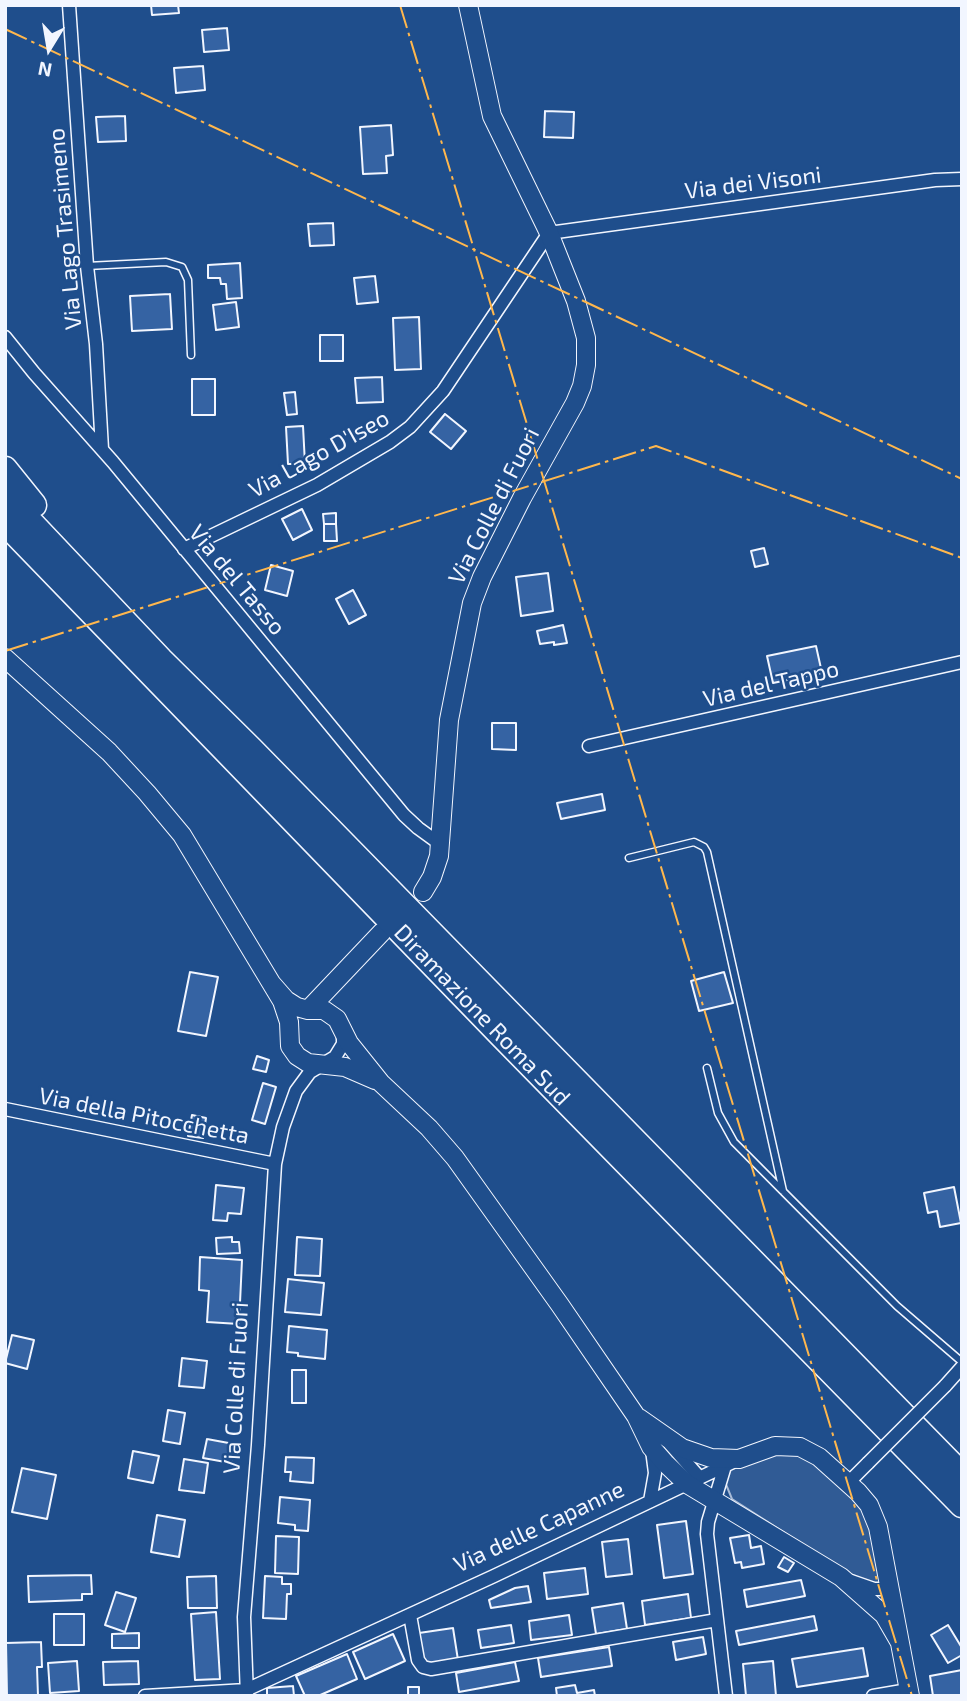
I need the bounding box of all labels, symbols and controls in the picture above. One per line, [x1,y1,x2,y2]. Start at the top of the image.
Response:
north arrow [14,14,84,84]
text: N [36,58,54,83]
street label: Via Lago Trasimeno [42,127,88,331]
street label: Via dei Visoni [683,161,823,205]
street label: Via Lago D'Iseo [244,404,394,504]
street label: Via Colle di Fuori [443,423,545,589]
street label: Via del Tasso [183,519,291,641]
street label: Via del Tappo [700,655,842,713]
street label: Diramazione Roma Sud [388,919,576,1111]
street label: Via della Pitocchetta [36,1082,252,1150]
street label: Via Colle di Fuori [218,1301,254,1475]
street label: Via delle Capanne [449,1475,629,1579]

